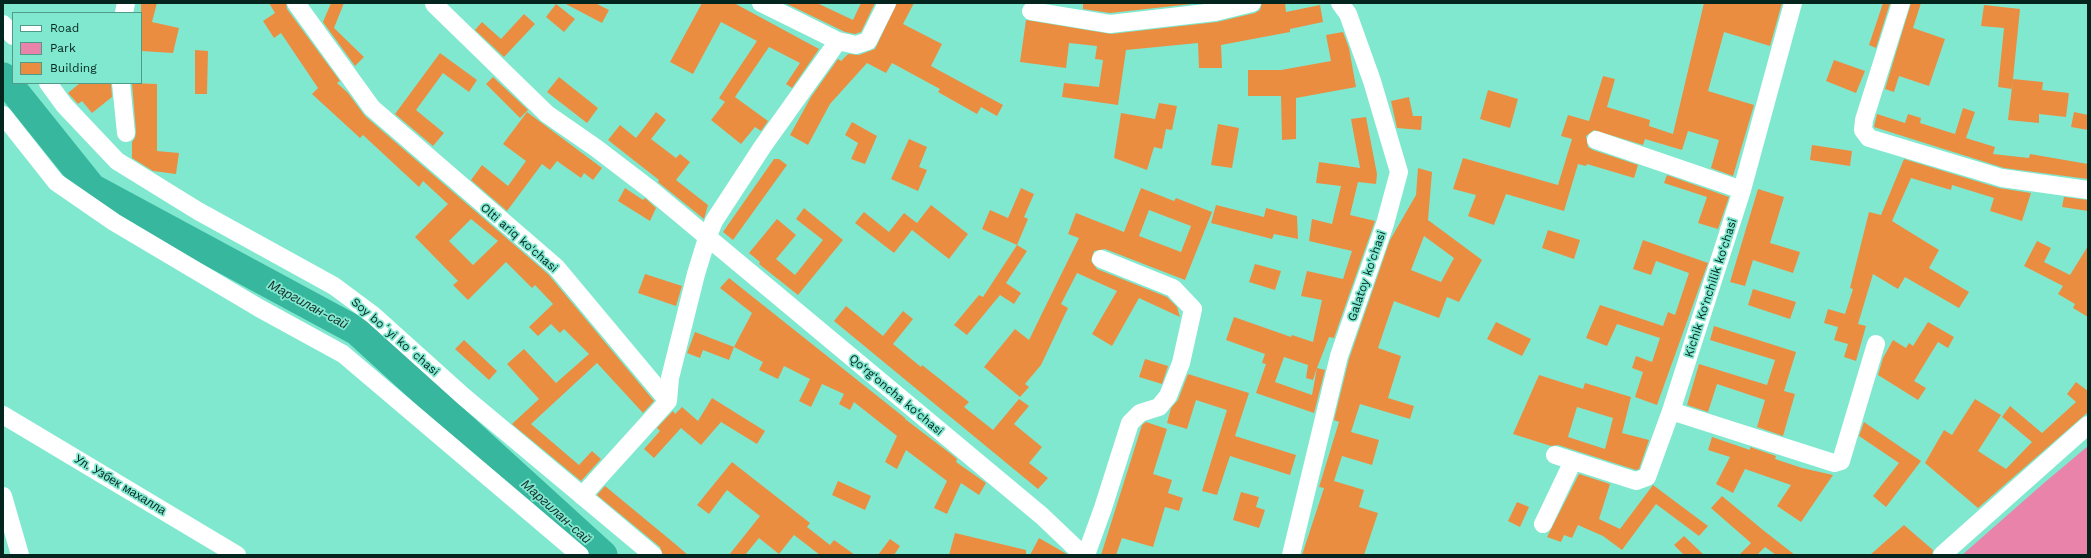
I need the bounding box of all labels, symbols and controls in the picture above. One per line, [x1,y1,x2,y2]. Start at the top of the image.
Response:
legend [12,12,142,84]
text: Road [50,21,79,35]
text: Park [50,41,76,55]
text: Building [50,61,97,75]
street label: Olti ariq ko'chasi [477,200,561,276]
street label: Kichik Ko‘nchilik ko‘chasi [1682,217,1740,359]
street label: Galatoy ko'chasi [1345,229,1389,323]
water label: Маргилан-сай [265,277,351,333]
street label: Soy boʻyi koʻchasi [348,295,442,379]
street label: Qo‘rg‘oncha ko‘chasi [846,351,946,439]
street label: Ул. Узбек махалла [72,452,168,518]
water label: Маргилан-сай [518,477,594,547]

